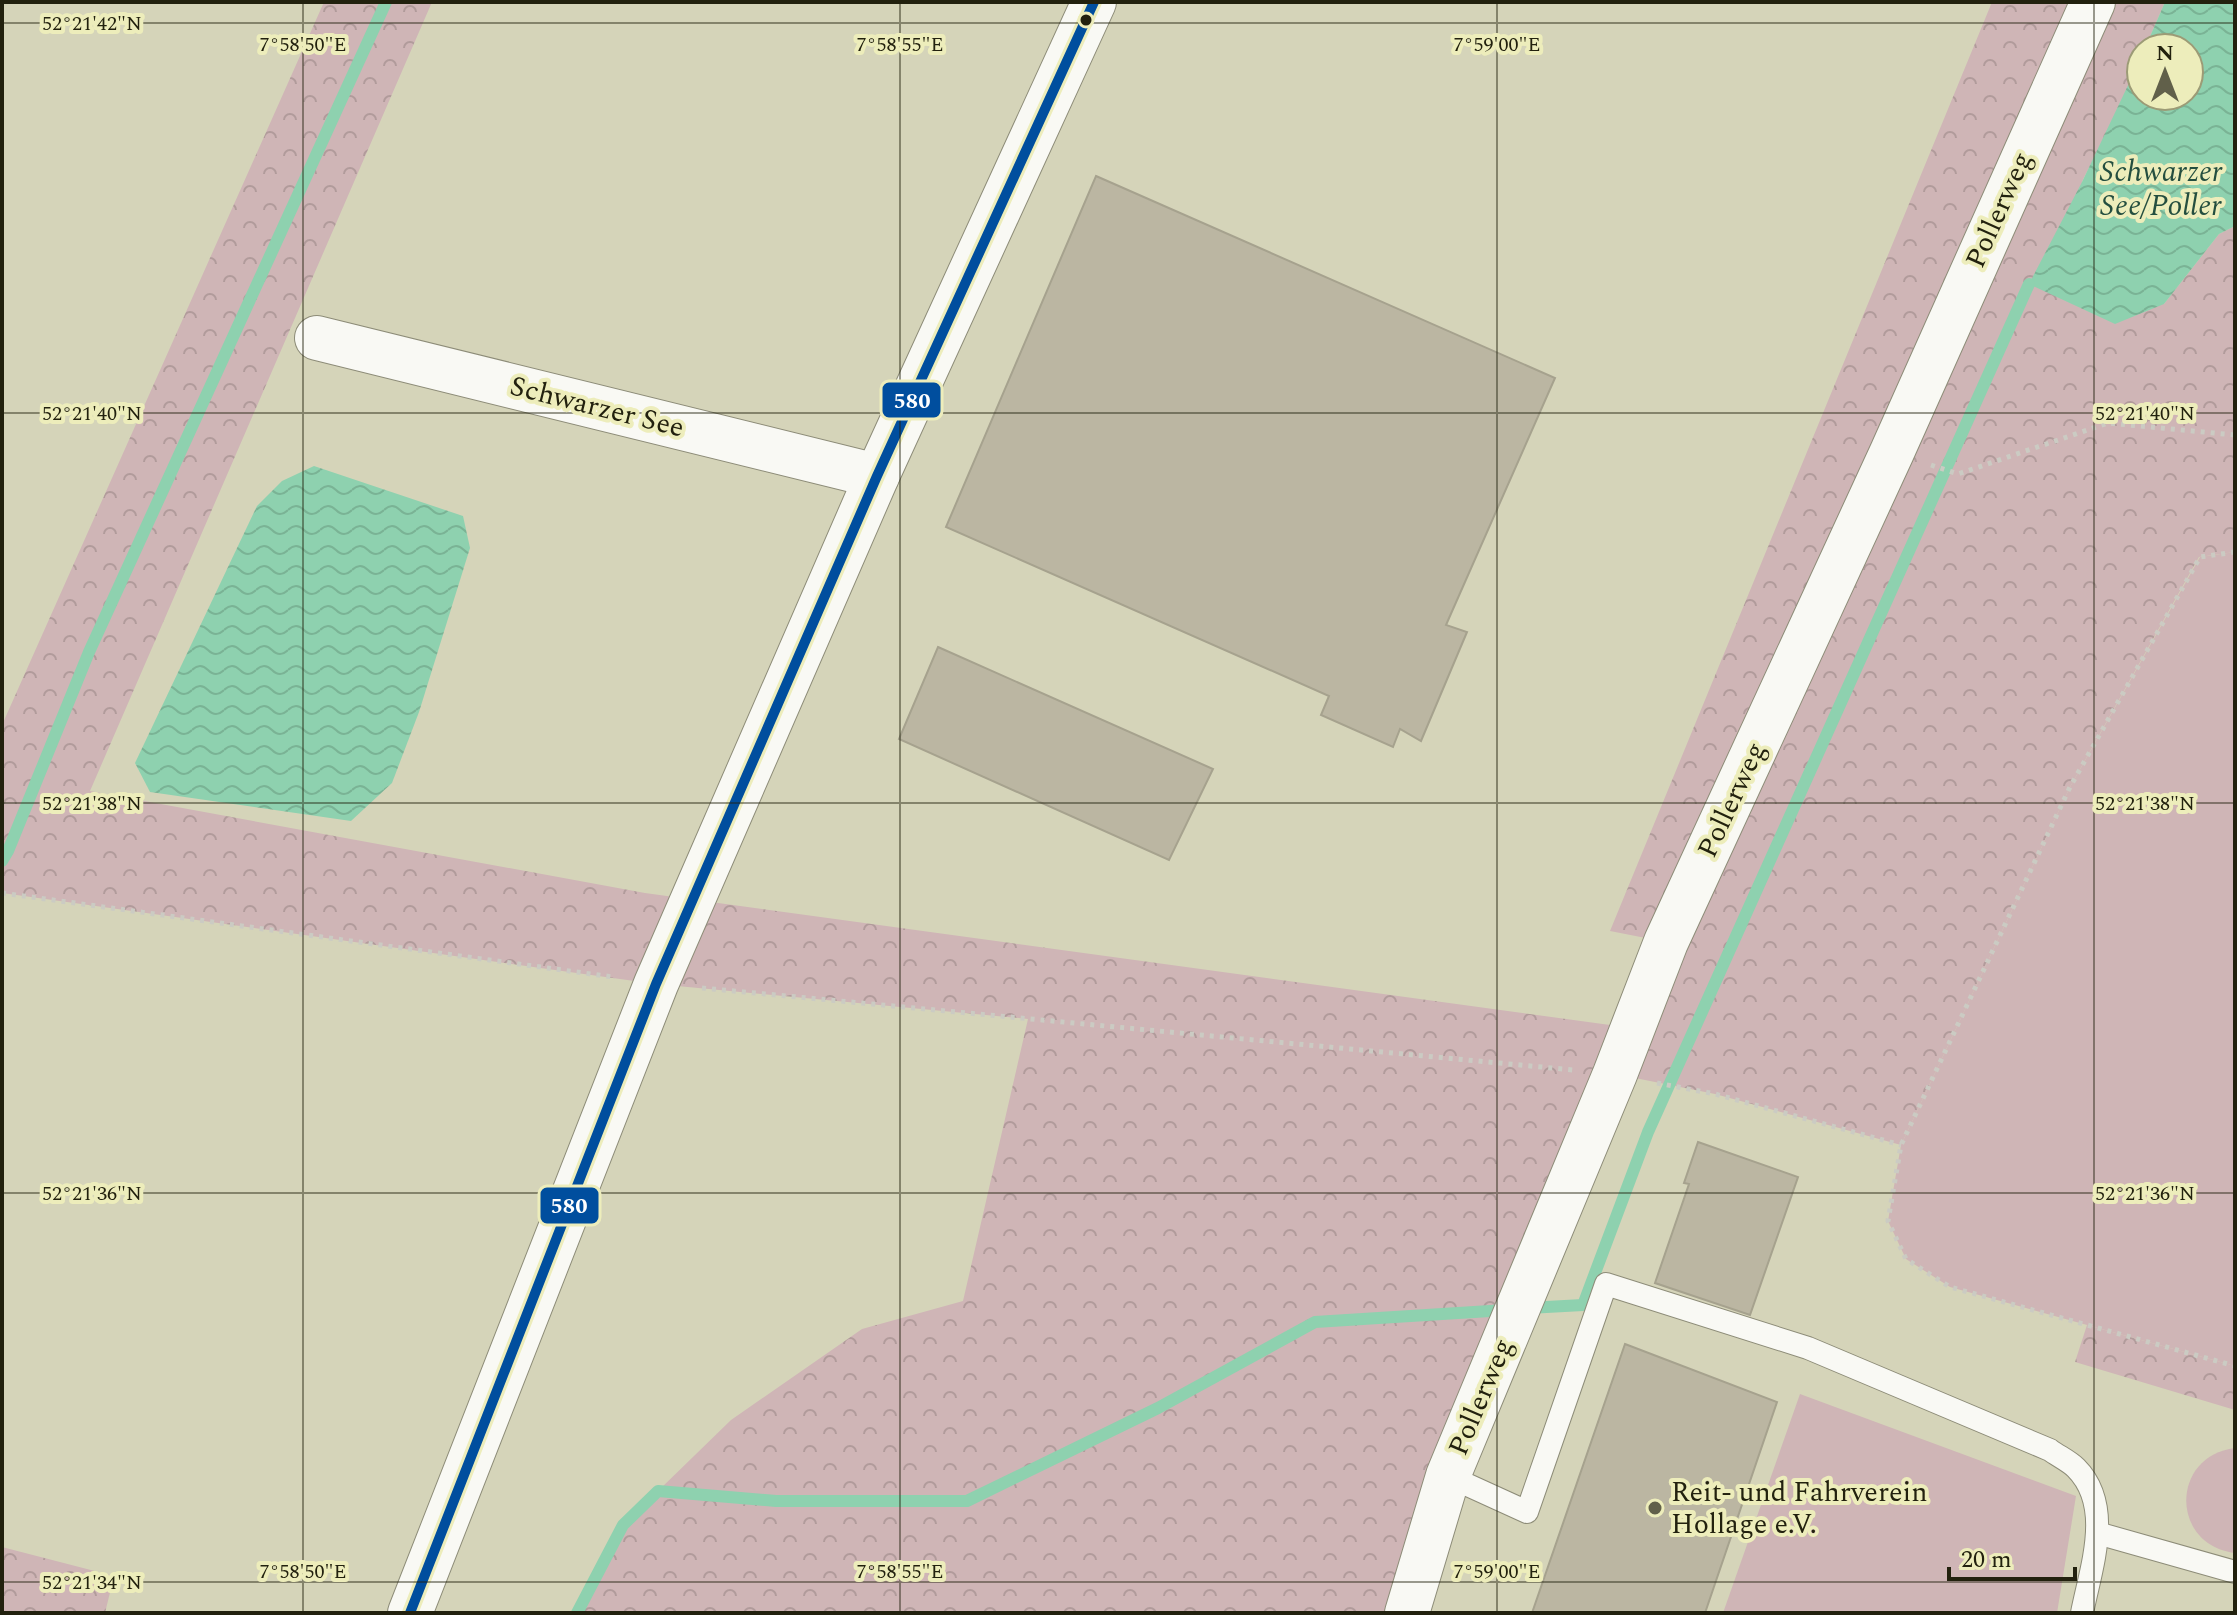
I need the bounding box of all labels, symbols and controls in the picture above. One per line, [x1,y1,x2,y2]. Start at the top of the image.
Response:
text: 52°21'42"N [42,9,142,39]
unlabelled marker [1078,12,1094,28]
text: 7°58'50"E [259,30,347,60]
text: 7°58'55"E [856,30,944,60]
text: 7°59'00"E [1453,30,1541,60]
north arrow [2125,32,2205,112]
text: N [2156,37,2174,70]
street label: Pollerweg [1954,145,2044,275]
water label: Schwarzer See/Poller [2100,149,2223,229]
street label: Schwarzer See [505,365,689,449]
line badge: 580 [881,381,942,419]
text: 580 [893,385,931,418]
text: 52°21'40"N [42,399,142,429]
text: 52°21'40"N [2095,399,2195,429]
street label: Pollerweg [1686,735,1778,865]
text: 52°21'38"N [42,789,142,819]
text: 52°21'38"N [2095,789,2195,819]
text: 52°21'36"N [42,1179,142,1209]
text: 52°21'36"N [2095,1179,2195,1209]
line badge: 580 [539,1186,600,1225]
text: 580 [550,1190,588,1223]
street label: Pollerweg [1437,1332,1525,1462]
place label: Reit- und Fahrverein Hollage e.V. [1671,1471,1928,1546]
marker: Reit- und Fahrverein Hollage e.V. [1646,1499,1664,1517]
scale bar [1949,1531,2075,1581]
text: 20 m [1961,1542,2012,1578]
text: 7°58'50"E [259,1557,347,1587]
text: 7°58'55"E [856,1557,944,1587]
text: 7°59'00"E [1453,1557,1541,1587]
text: 52°21'34"N [42,1568,142,1598]

